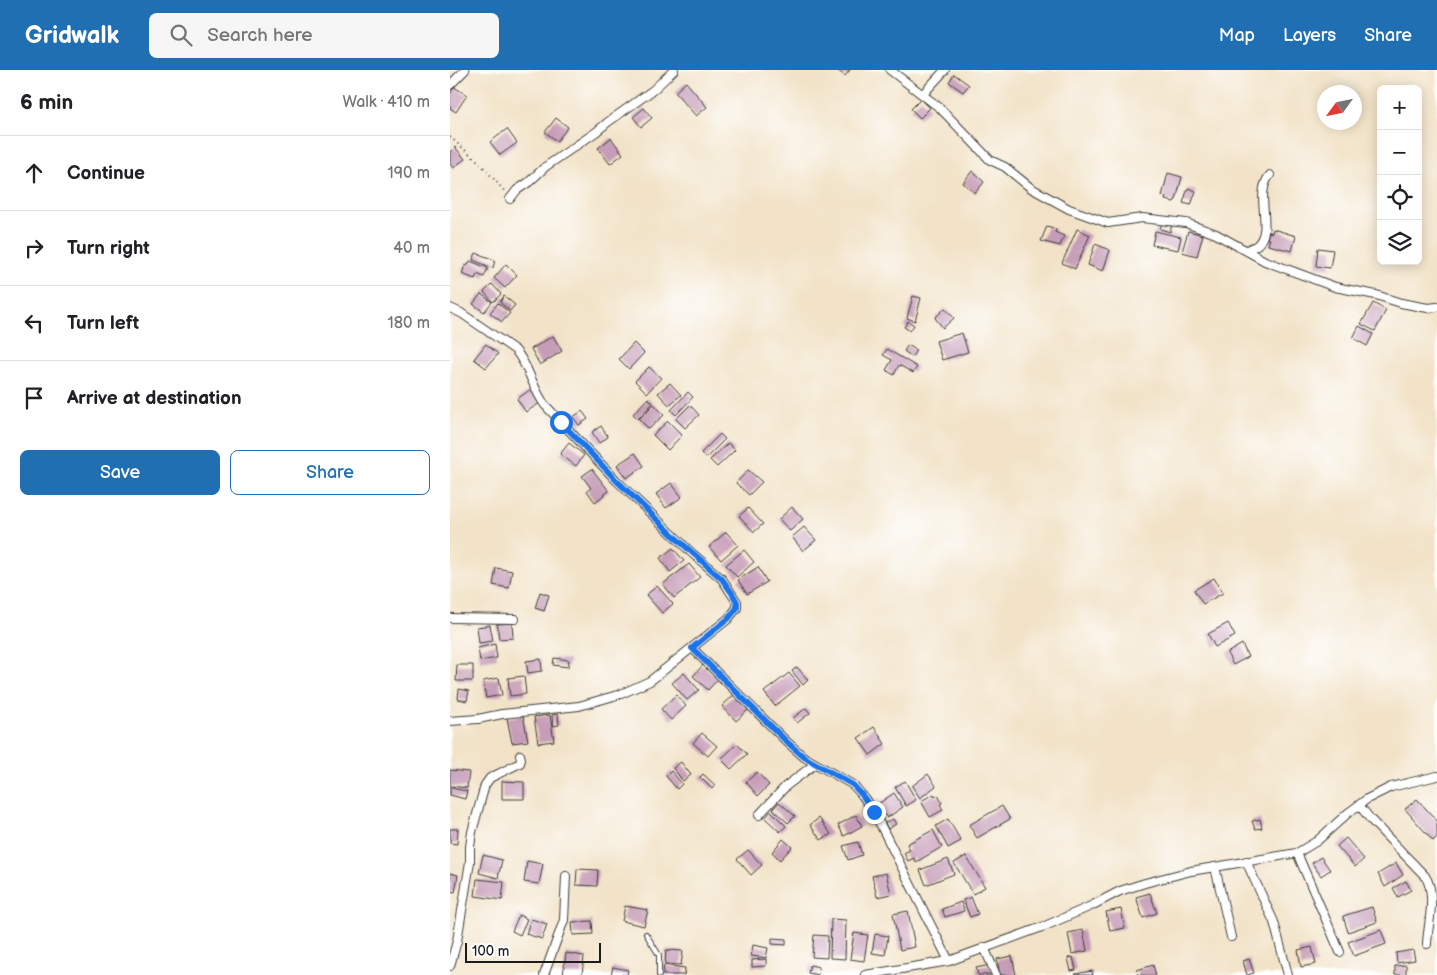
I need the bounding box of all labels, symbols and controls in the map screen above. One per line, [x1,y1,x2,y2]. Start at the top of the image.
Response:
search box [149,13,499,58]
text: Gridwalk [25,21,119,50]
icon: search [167,21,195,49]
text: Search here [207,24,312,47]
text: Map [1219,25,1255,46]
text: Layers [1283,25,1336,46]
text: Share [1364,25,1412,46]
north arrow [1317,85,1362,130]
map controls [1377,85,1422,265]
button: + [1377,85,1422,130]
text: 6 min [20,90,73,115]
text: Walk · 410 m [343,93,430,112]
button: − [1377,130,1422,175]
icon: ahead [20,159,48,187]
text: Continue [67,162,145,185]
text: 190 m [388,164,430,183]
button: locate [1377,175,1422,220]
button: layers [1377,220,1422,265]
icon: right [20,234,48,262]
text: Turn right [67,237,150,260]
text: 40 m [393,239,430,258]
icon: left [20,309,48,337]
text: Turn left [67,312,139,335]
text: 180 m [388,314,430,333]
icon: arrive [20,384,48,412]
text: Arrive at destination [67,387,242,410]
route start [550,411,573,434]
button: Save [20,450,220,495]
button: Share [230,450,430,495]
route end [863,801,886,824]
scale bar [465,940,601,963]
text: 100 m [472,943,509,960]

